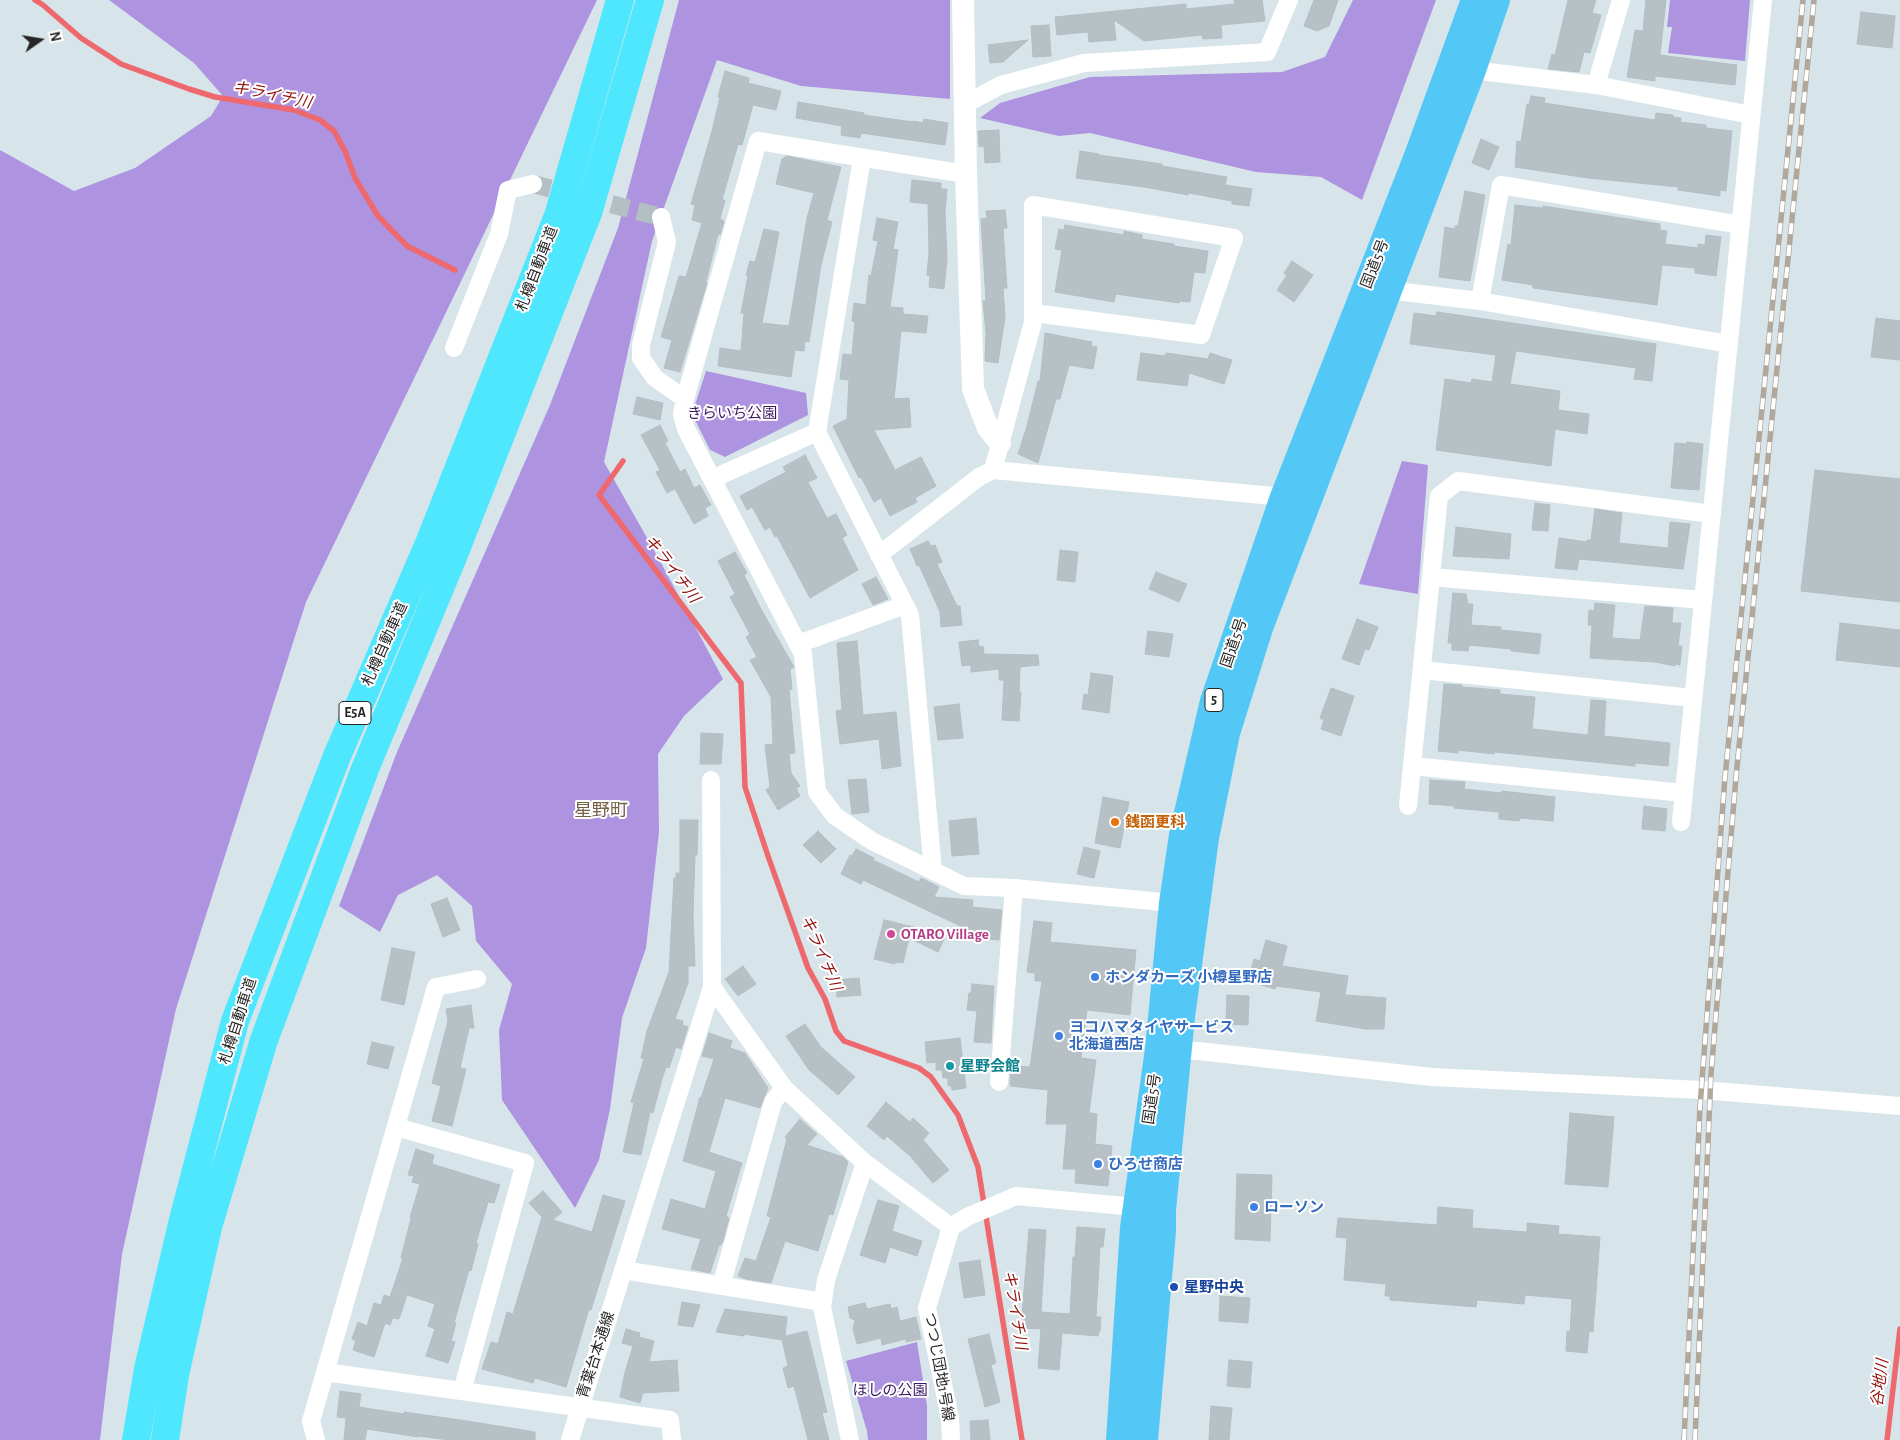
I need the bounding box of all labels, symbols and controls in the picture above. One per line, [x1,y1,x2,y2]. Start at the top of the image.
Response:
north arrow [15,15,65,65]
text: N [47,30,63,43]
water label: キライチ川 [231,77,313,113]
street label: 札樽自動車道 [512,224,562,314]
street label: 国道5号 [1357,237,1393,291]
park label: きらいち公園 [687,404,777,422]
water label: キライチ川 [640,531,704,607]
street label: 札樽自動車道 [358,599,412,689]
street label: 国道5号 [1217,616,1251,670]
road number: 5 [1205,688,1223,712]
road number: E5A [339,701,371,724]
district label: 星野町 [574,800,628,822]
place label: 銭函更科 [1125,813,1185,831]
marker: 銭函更科 [1109,816,1121,828]
water label: キライチ川 [797,912,845,994]
place label: OTARO Village [901,925,989,943]
marker: OTARO Village [885,928,897,940]
place label: ホンダカーズ 小樽星野店 [1105,968,1272,986]
marker: ホンダカーズ 小樽星野店 [1089,971,1101,983]
street label: 札樽自動車道 [216,975,260,1067]
place label: ヨコハマタイヤサービス 北海道西店 [1069,1018,1234,1053]
marker: ヨコハマタイヤサービス 北海道西店 [1053,1030,1065,1042]
place label: 星野会館 [960,1057,1020,1075]
marker: 星野会館 [944,1060,956,1072]
street label: 国道5号 [1140,1072,1164,1126]
place label: ひろせ商店 [1108,1155,1183,1173]
marker: ひろせ商店 [1092,1158,1104,1170]
place label: ローソン [1264,1198,1324,1216]
marker: ローソン [1248,1201,1260,1213]
water label: キライチ川 [999,1269,1031,1351]
place label: 星野中央 [1184,1278,1244,1296]
marker: 星野中央 [1168,1281,1180,1293]
street label: 青葉台本通線 [574,1309,618,1401]
street label: つつじ団地1号線 [921,1311,957,1423]
water label: 谷地川 [1868,1358,1892,1408]
park label: ほしの公園 [853,1381,927,1399]

